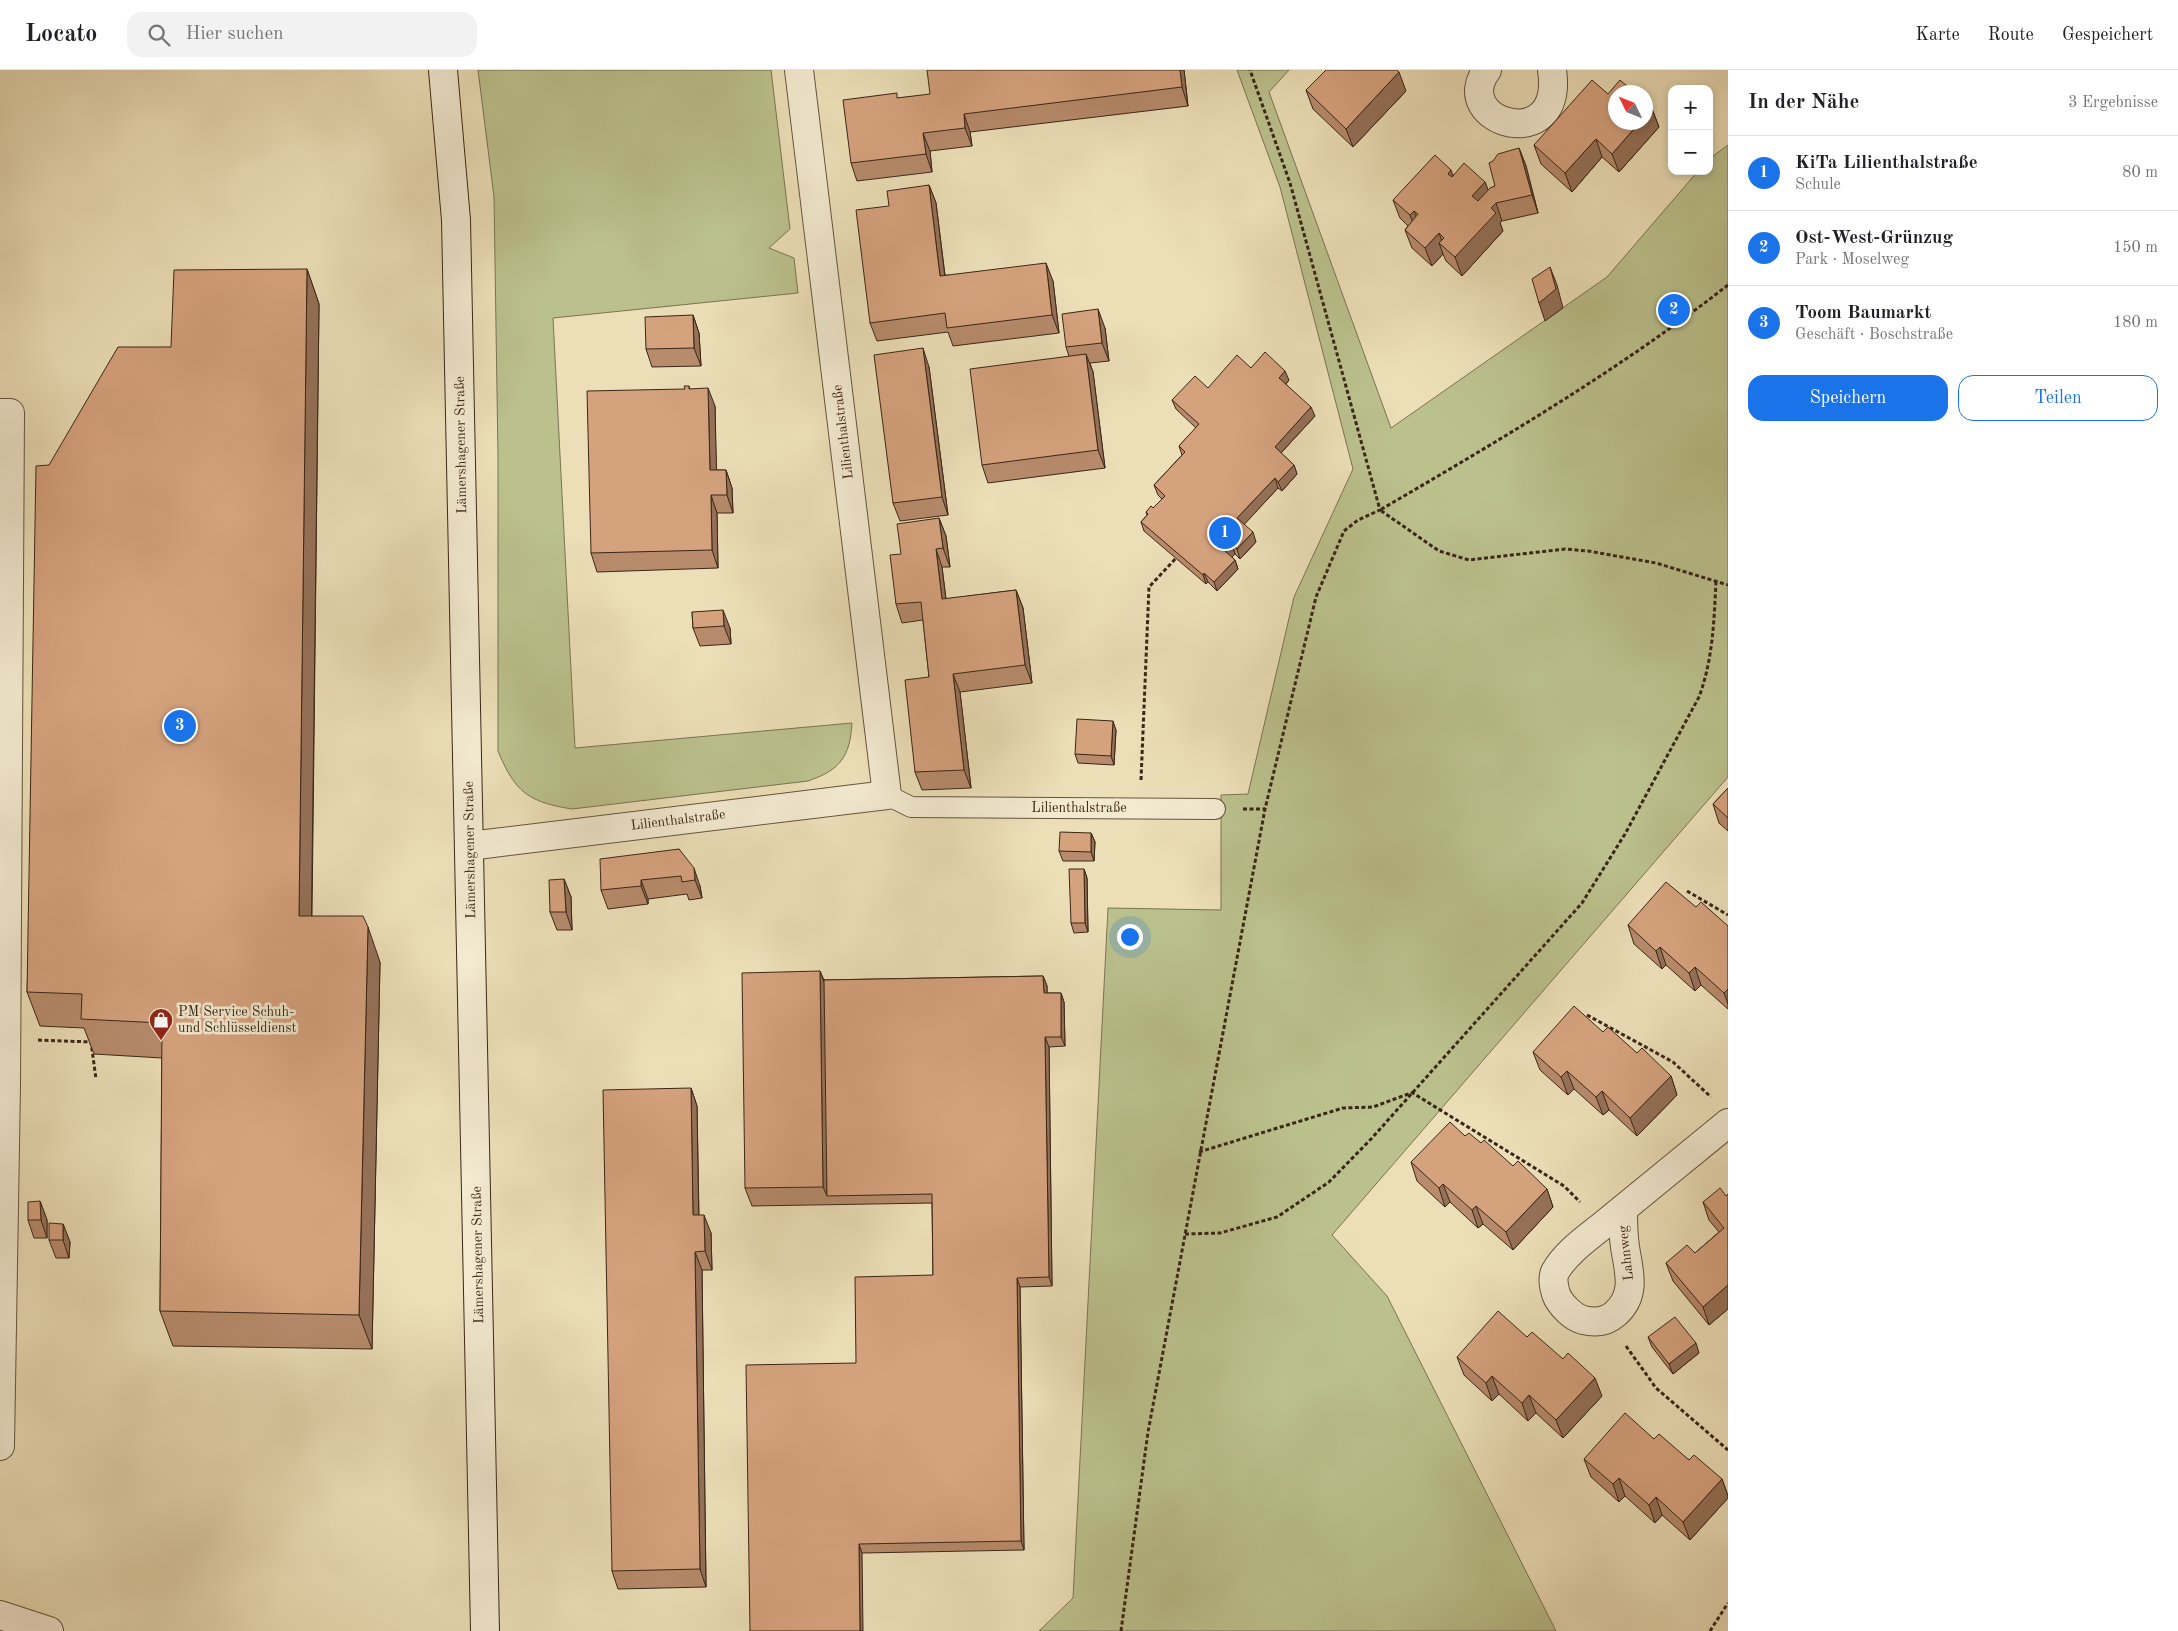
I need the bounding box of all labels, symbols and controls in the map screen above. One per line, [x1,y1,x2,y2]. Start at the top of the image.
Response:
search box [127,12,477,57]
icon: search [145,21,173,49]
text: Locato [25,23,97,47]
text: Hier suchen [185,25,283,44]
text: Karte [1915,26,1960,44]
text: Route [1988,26,2034,44]
text: Gespeichert [2062,26,2153,44]
north arrow [1608,85,1653,130]
map controls [1668,85,1713,175]
button: + [1668,85,1713,130]
text: In der Nähe [1748,92,1859,113]
text: 3 Ergebnisse [2068,95,2158,111]
button: − [1668,130,1713,175]
text: KiTa Lilienthalstraße [1795,154,1978,173]
text: 1 [1759,165,1769,181]
text: 80 m [2122,165,2158,181]
text: Schule [1795,177,1841,193]
text: Ost-West-Grünzug [1795,229,1953,248]
text: 2 [1759,240,1769,256]
text: 150 m [2113,240,2158,256]
text: Park · Moselweg [1795,252,1909,268]
pin: 2 [1658,291,1690,329]
text: Toom Baumarkt [1795,304,1931,323]
text: 3 [1759,315,1769,331]
text: 180 m [2113,315,2158,331]
text: Geschäft · Boschstraße [1795,327,1953,343]
button: Speichern [1748,375,1948,421]
button: Teilen [1958,375,2158,421]
street label: Lämershagener Straße [453,376,469,514]
street label: Lilienthalstraße [830,384,856,480]
pin: 1 [1209,514,1241,552]
pin: 3 [164,707,196,745]
street label: Lämershagener Straße [462,781,478,919]
street label: Lilienthalstraße [1031,801,1127,815]
street label: Lilienthalstraße [630,807,726,833]
your location [1117,924,1143,950]
place label: PM Service Schuh- und Schlüsseldienst [178,1005,296,1035]
shop icon: PM Service Schuh- und Schlüsseldienst [148,1007,174,1041]
street label: Lämershagener Straße [470,1186,486,1324]
street label: Lahnweg [1616,1224,1636,1281]

